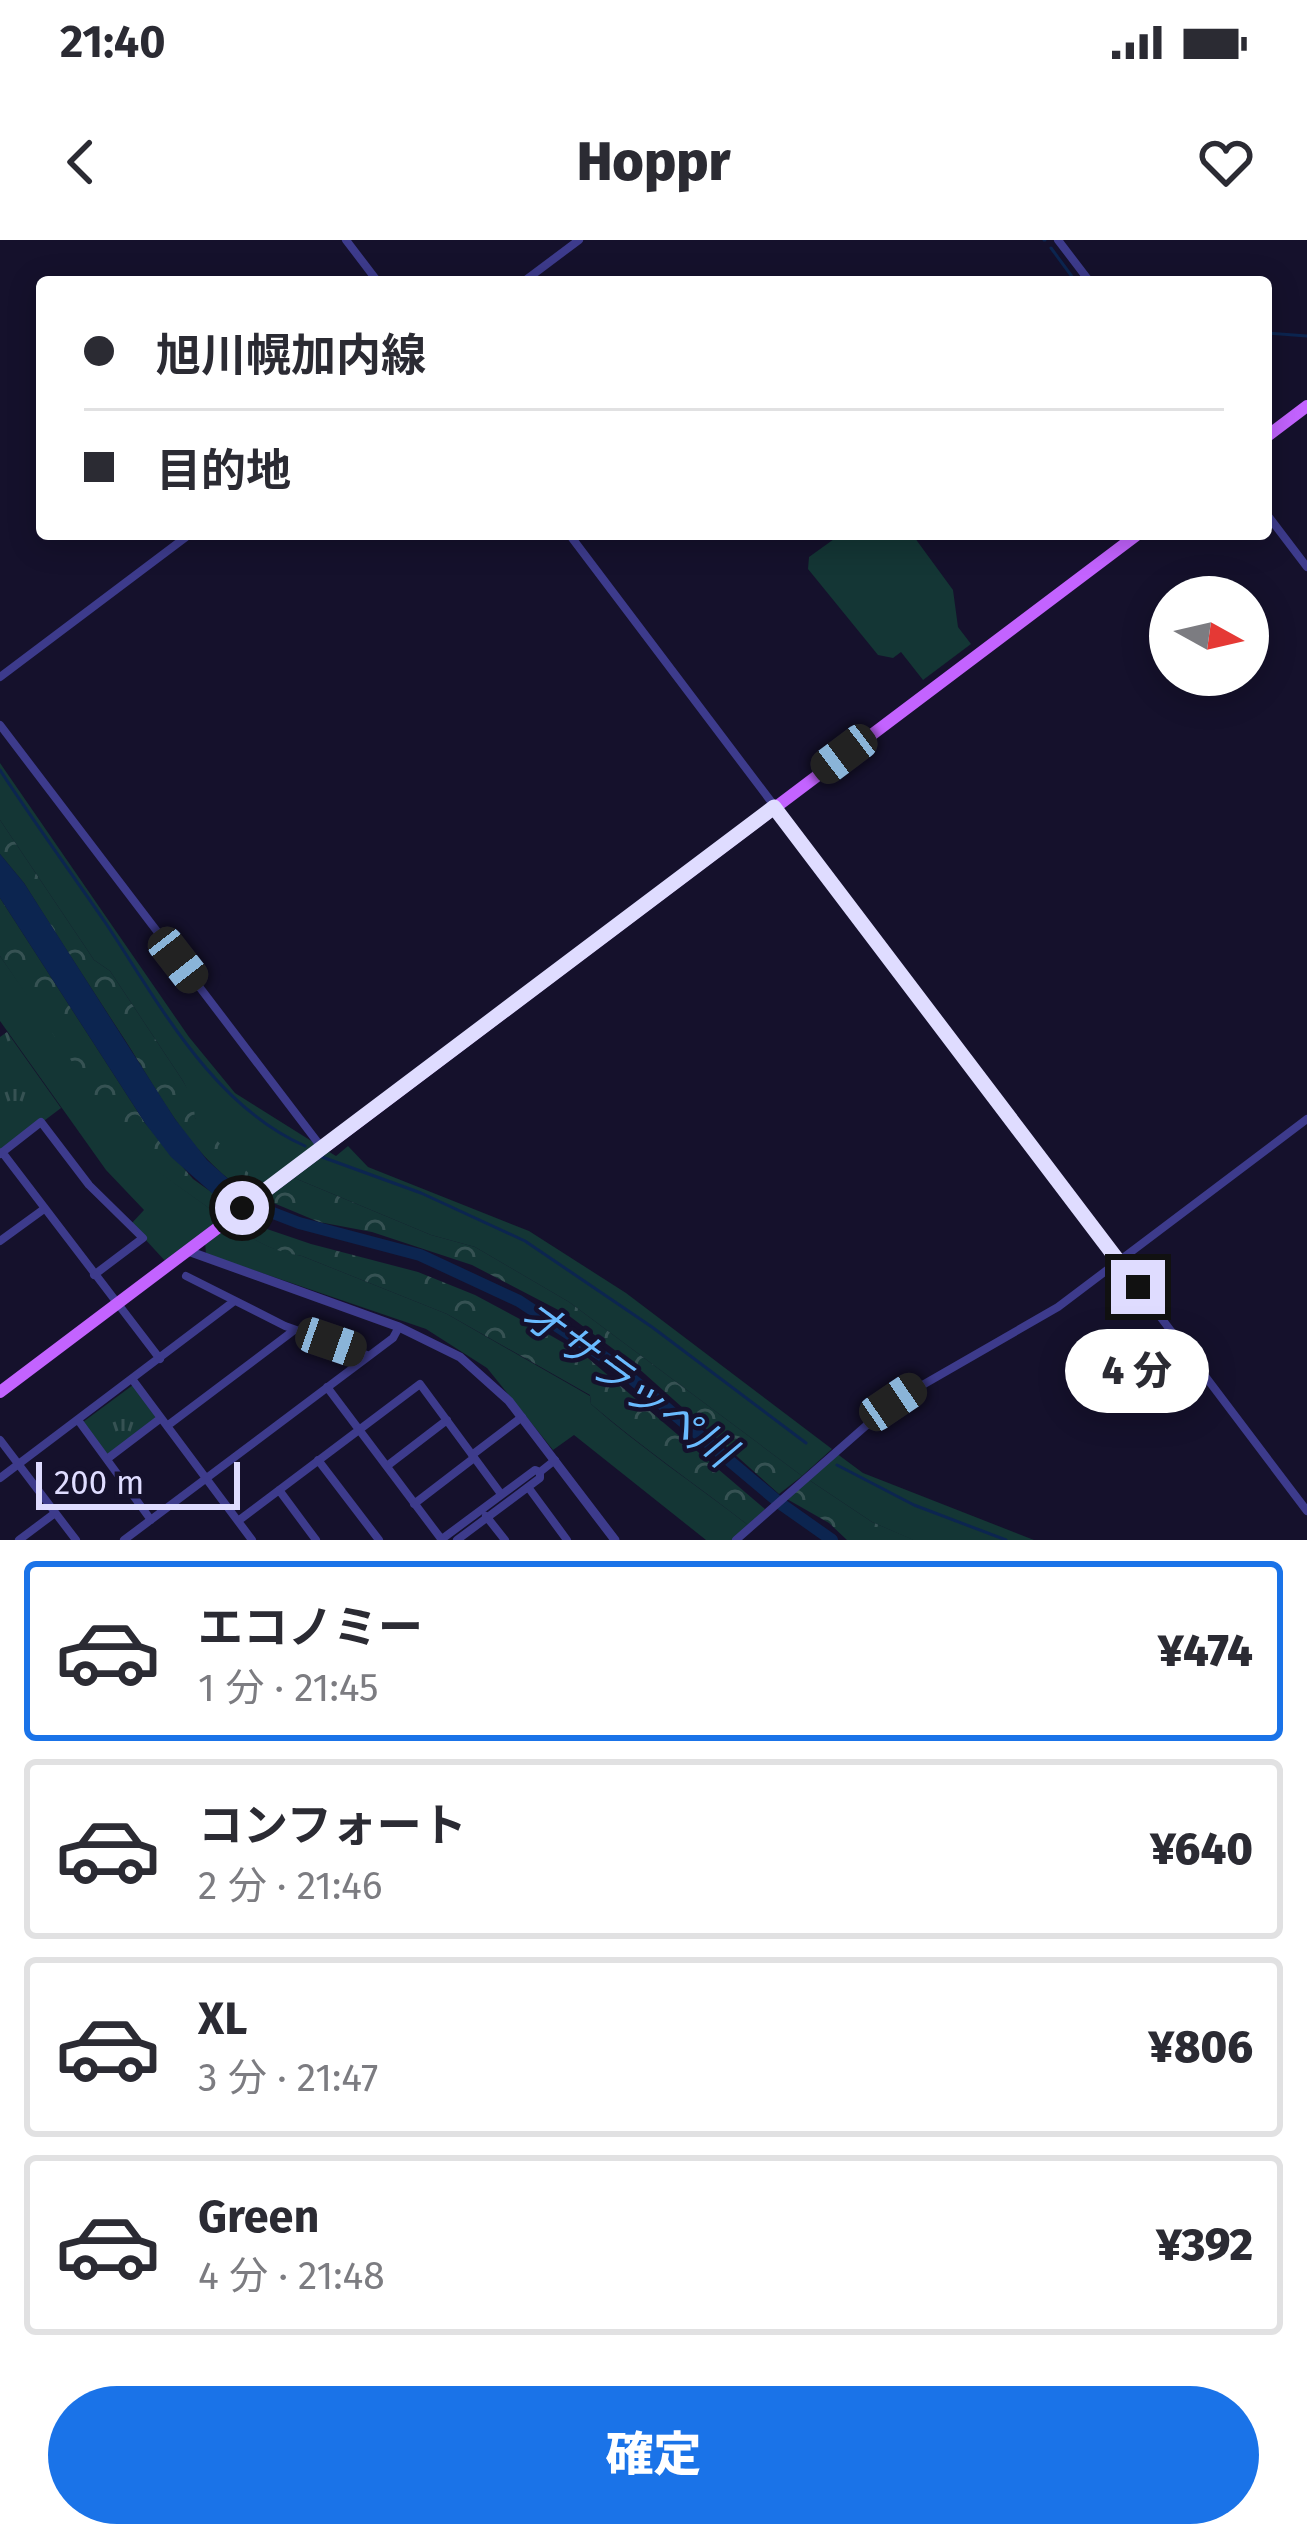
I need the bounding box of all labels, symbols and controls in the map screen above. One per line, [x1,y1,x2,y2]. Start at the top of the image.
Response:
text: 21:40 [60,15,165,69]
icon: back [48,129,114,195]
icon: heart [1193,129,1259,195]
text: Hoppr [577,130,730,194]
text: 旭川幌加内線 [156,329,426,383]
text: 目的地 [156,444,291,498]
north arrow [1149,576,1269,696]
map controls [1149,576,1269,696]
car [804,718,884,790]
car [142,921,214,999]
route start [215,1181,269,1235]
route end [1111,1260,1165,1314]
water label: オサラッペ川 [510,1289,747,1480]
car [291,1313,371,1371]
callout: 4 分 [1066,1329,1210,1413]
text: 4 分 [1102,1348,1172,1394]
car [853,1367,933,1437]
scale bar [36,1456,240,1509]
text: 200 m [54,1463,144,1503]
icon: car [54,1597,162,1705]
text: エコノミー [198,1601,423,1655]
text: ¥474 [1158,1624,1253,1678]
text: 1 分 · 21:45 [198,1665,379,1711]
icon: car [54,1795,162,1903]
text: コンフォート [198,1799,467,1853]
text: ¥640 [1150,1822,1253,1876]
text: 2 分 · 21:46 [198,1863,383,1909]
text: XL [198,1992,247,2046]
icon: car [54,1993,162,2101]
text: ¥806 [1148,2020,1253,2074]
text: 3 分 · 21:47 [198,2055,378,2101]
text: Green [198,2190,319,2244]
icon: car [54,2191,162,2299]
text: ¥392 [1156,2218,1253,2272]
text: 4 分 · 21:48 [198,2253,385,2299]
button: 確定 [48,2386,1259,2524]

